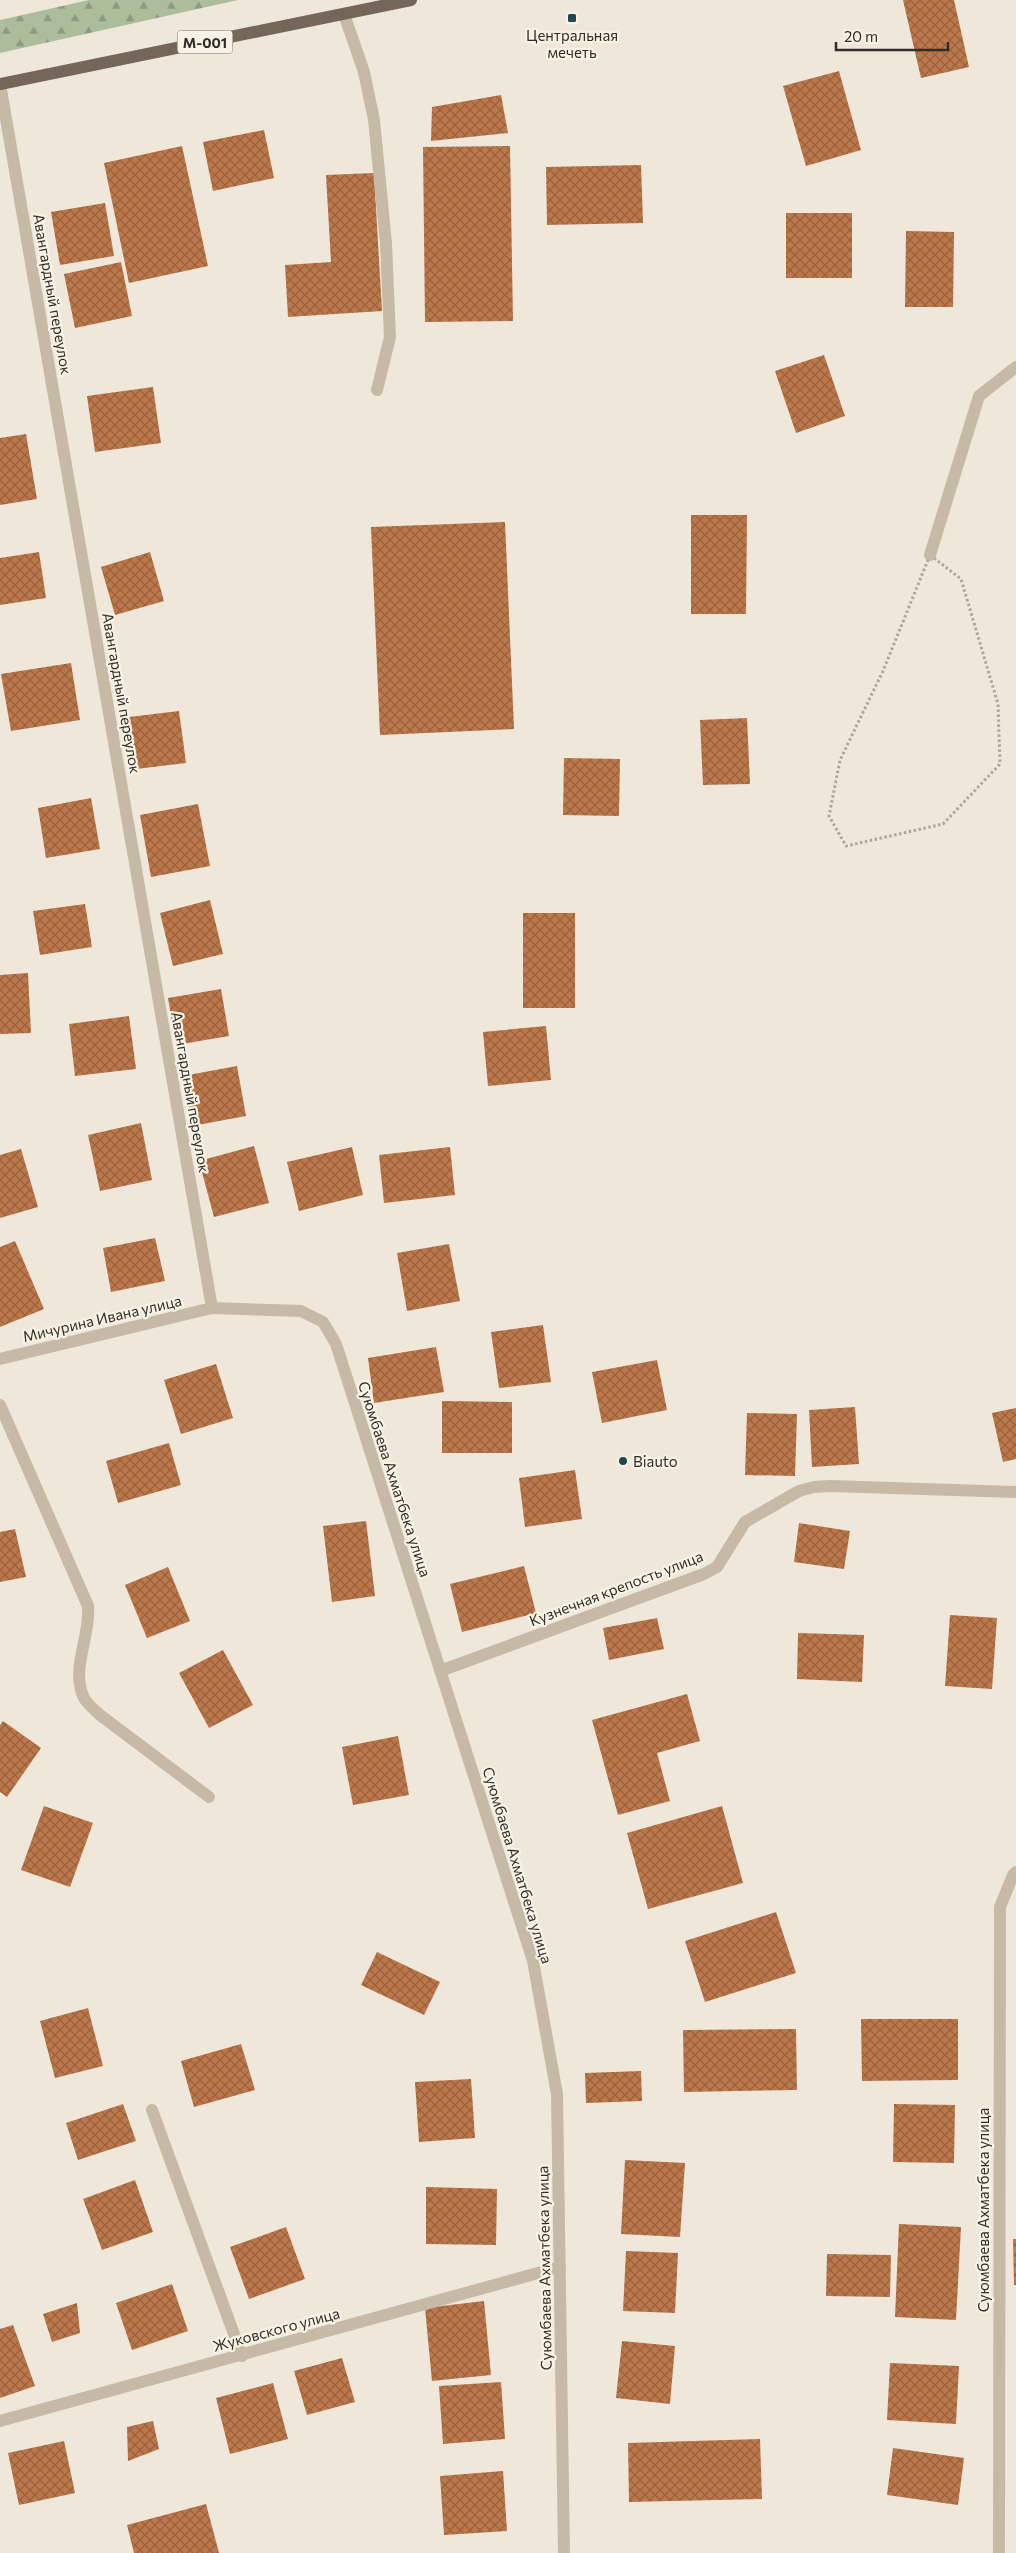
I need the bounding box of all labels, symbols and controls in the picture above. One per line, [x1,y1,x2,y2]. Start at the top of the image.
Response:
marker: Центральная мечеть [566,12,578,24]
scale bar [836,20,948,52]
place label: Центральная мечеть [526,26,618,61]
text: 20 m [844,27,878,45]
road number: М-001 [178,31,232,54]
street label: Авангардный переулок [30,212,76,376]
street label: Авангардный переулок [99,611,145,775]
street label: Авангардный переулок [168,1010,214,1174]
street label: Мичурина Ивана улица [21,1291,183,1345]
street label: Суюмбаева Ахматбека улица [355,1379,435,1579]
place label: Biauto [633,1452,678,1470]
marker: Biauto [617,1455,629,1467]
street label: Кузнечная крепость улица [527,1547,705,1629]
street label: Суюмбаева Ахматбека улица [479,1765,557,1965]
street label: Суюмбаева Ахматбека улица [974,2108,992,2312]
street label: Суюмбаева Ахматбека улица [533,2166,555,2370]
street label: Жуковского улица [211,2303,341,2355]

